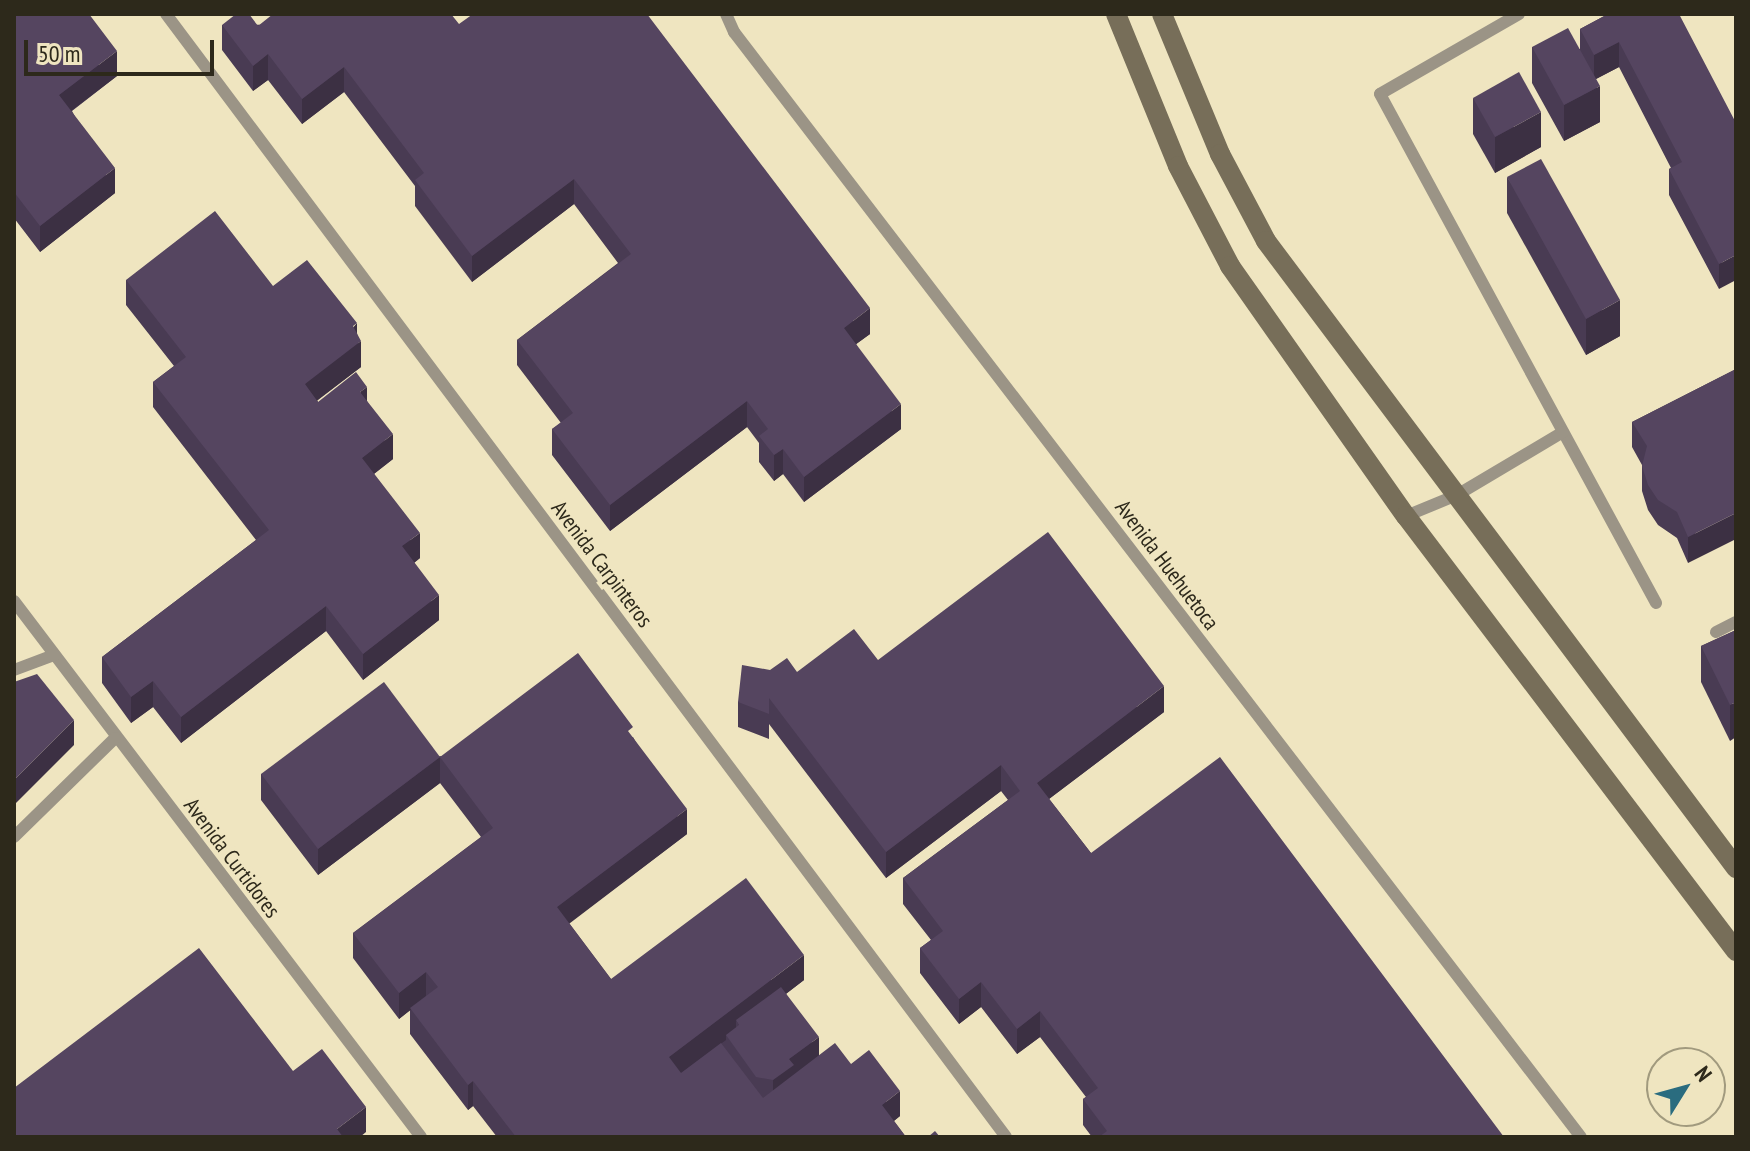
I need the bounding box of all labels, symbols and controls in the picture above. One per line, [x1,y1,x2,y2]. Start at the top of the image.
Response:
scale bar [28,24,218,74]
text: 50 m [38,38,80,69]
street label: Avenida Huehuetoca [1110,495,1224,635]
street label: Avenida Carpinteros [546,496,658,632]
street label: Avenida Curtidores [178,793,286,923]
north arrow [1646,1047,1726,1127]
text: N [1689,1061,1718,1087]

